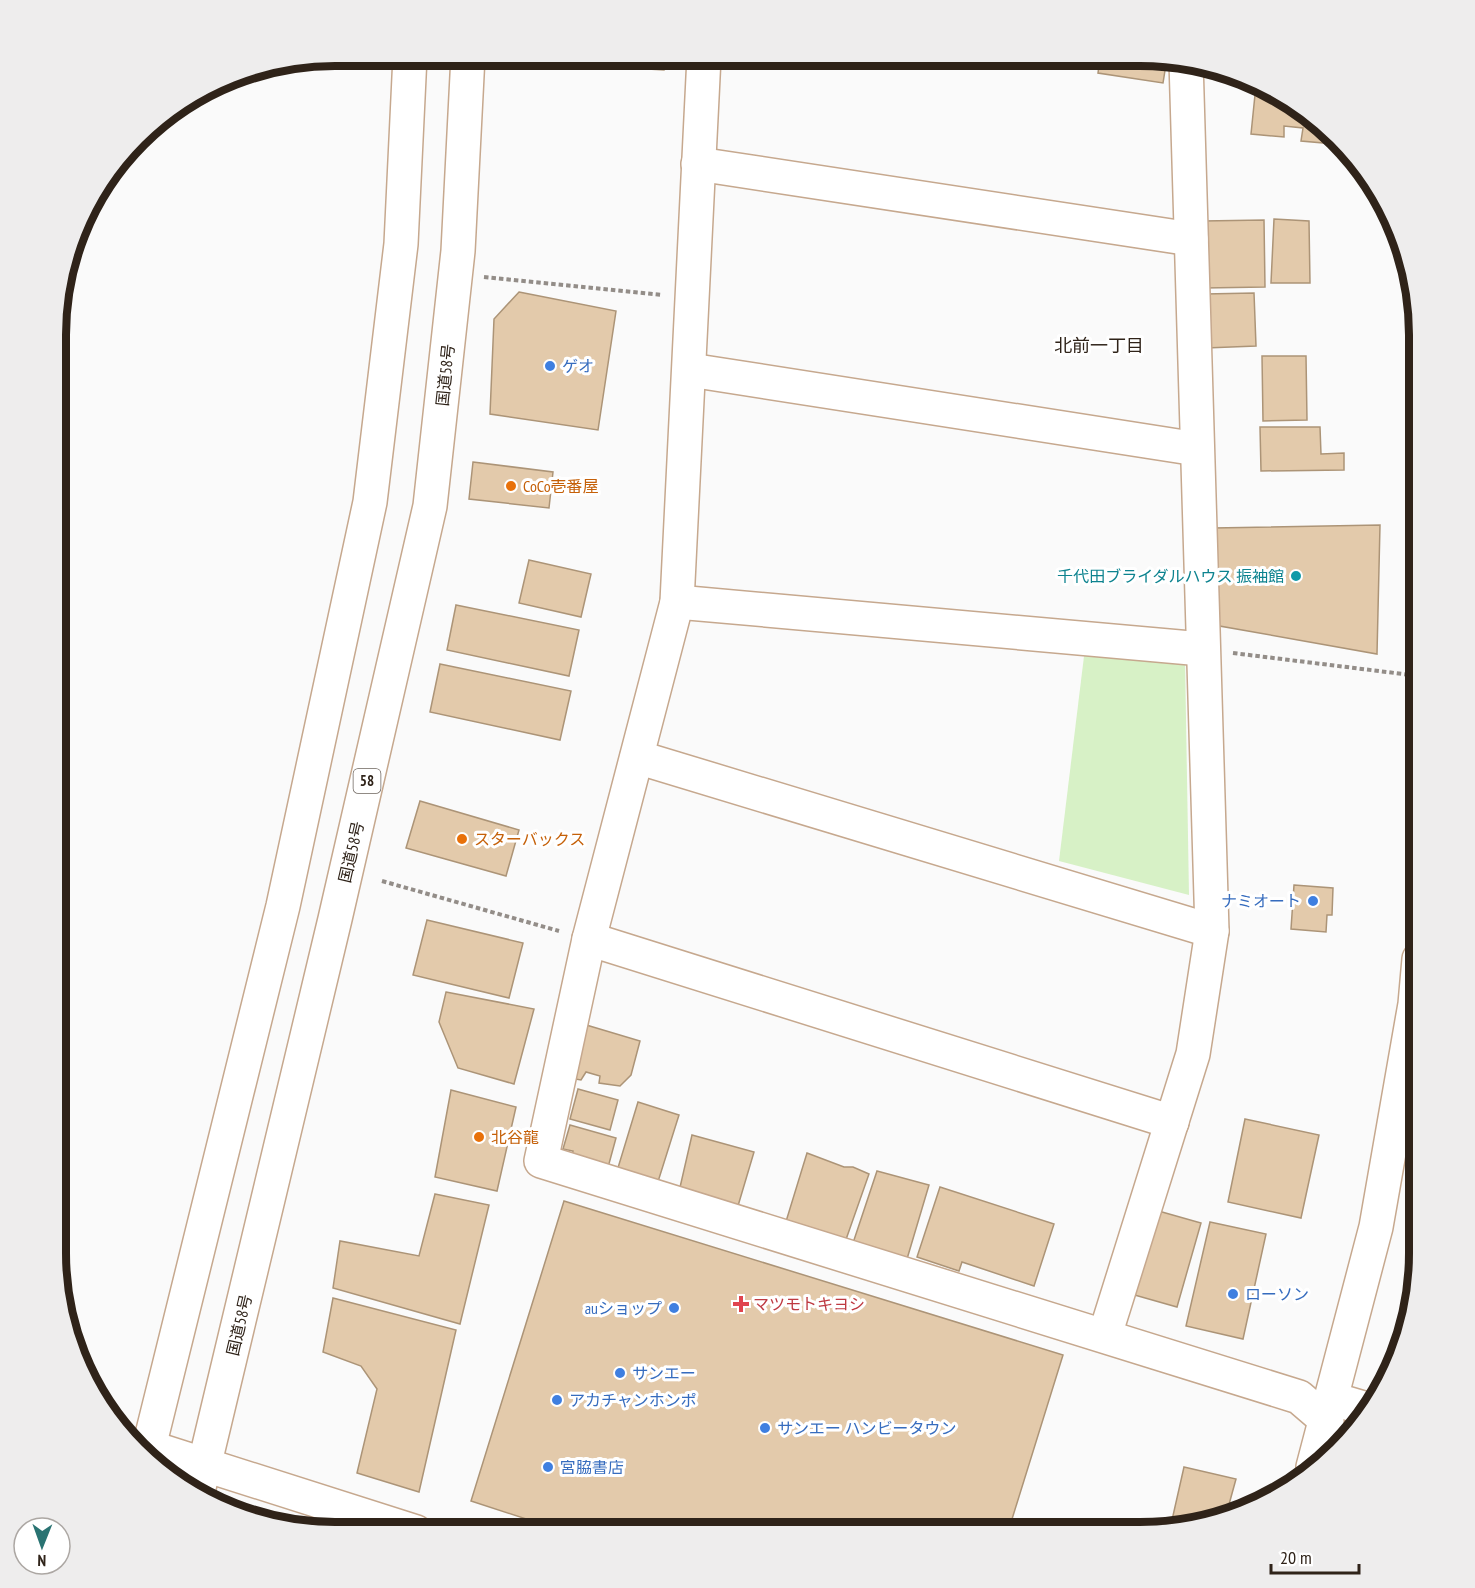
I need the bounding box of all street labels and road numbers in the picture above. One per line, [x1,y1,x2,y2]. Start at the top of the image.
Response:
street label: 国道58号 [432,343,458,407]
road number: 58 [354,769,380,793]
street label: 国道58号 [334,819,368,885]
street label: 国道58号 [222,1292,256,1358]

